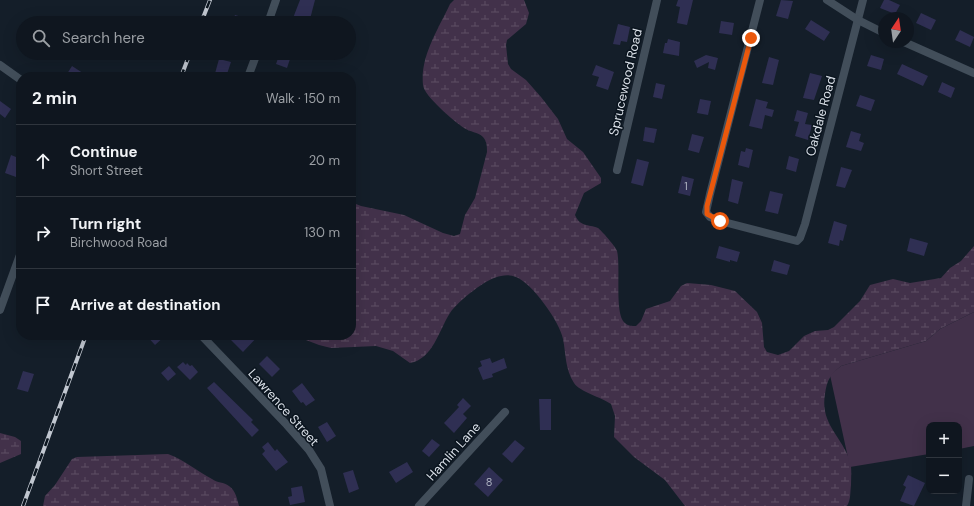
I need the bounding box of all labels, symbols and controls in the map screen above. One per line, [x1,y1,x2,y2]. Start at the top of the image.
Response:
north arrow [878,12,914,48]
search box [16,16,356,60]
icon: search [30,27,52,49]
street label: Sprucewood Road [605,27,646,137]
text: Search here [62,28,145,48]
route end [742,29,760,47]
street label: Oakdale Road [802,74,839,158]
text: 2 min [32,87,77,109]
text: Walk · 150 m [266,90,340,107]
text: Continue [70,142,138,162]
icon: ahead [32,150,54,172]
text: 20 m [309,152,340,169]
text: Short Street [70,162,143,179]
house number: 1 [684,179,688,193]
route start [711,212,729,230]
text: Turn right [70,214,141,234]
icon: right [32,222,54,244]
text: 130 m [304,224,340,241]
text: Birchwood Road [70,234,167,251]
icon: arrive [32,294,54,316]
text: Arrive at destination [70,295,221,315]
street label: Lawrence Street [244,365,323,450]
street label: Hamlin Lane [423,418,484,484]
map controls [926,422,962,494]
button: + [926,422,962,458]
button: − [926,458,962,494]
house number: 8 [486,475,492,489]

